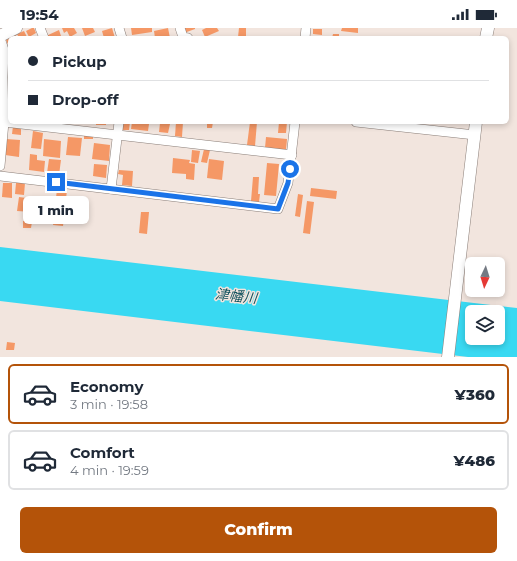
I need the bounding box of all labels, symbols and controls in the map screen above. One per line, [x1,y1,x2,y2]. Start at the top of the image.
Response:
text: 19:54 [20,5,59,24]
text: Pickup [52,52,107,71]
text: Drop-off [52,90,119,109]
route start [281,160,299,178]
route end [47,173,65,191]
callout: 1 min [23,196,89,224]
text: 1 min [38,202,74,218]
north arrow [465,257,505,297]
map controls [465,257,505,345]
water label: 津幡川 [214,285,260,307]
button: layers [465,305,505,345]
icon: car [22,376,58,412]
text: Economy [70,377,143,396]
text: ¥360 [454,385,495,404]
text: 3 min · 19:58 [70,396,148,412]
icon: car [22,442,58,478]
text: Comfort [70,443,135,462]
text: ¥486 [453,451,495,470]
text: 4 min · 19:59 [70,462,149,478]
button: Confirm [20,507,497,553]

